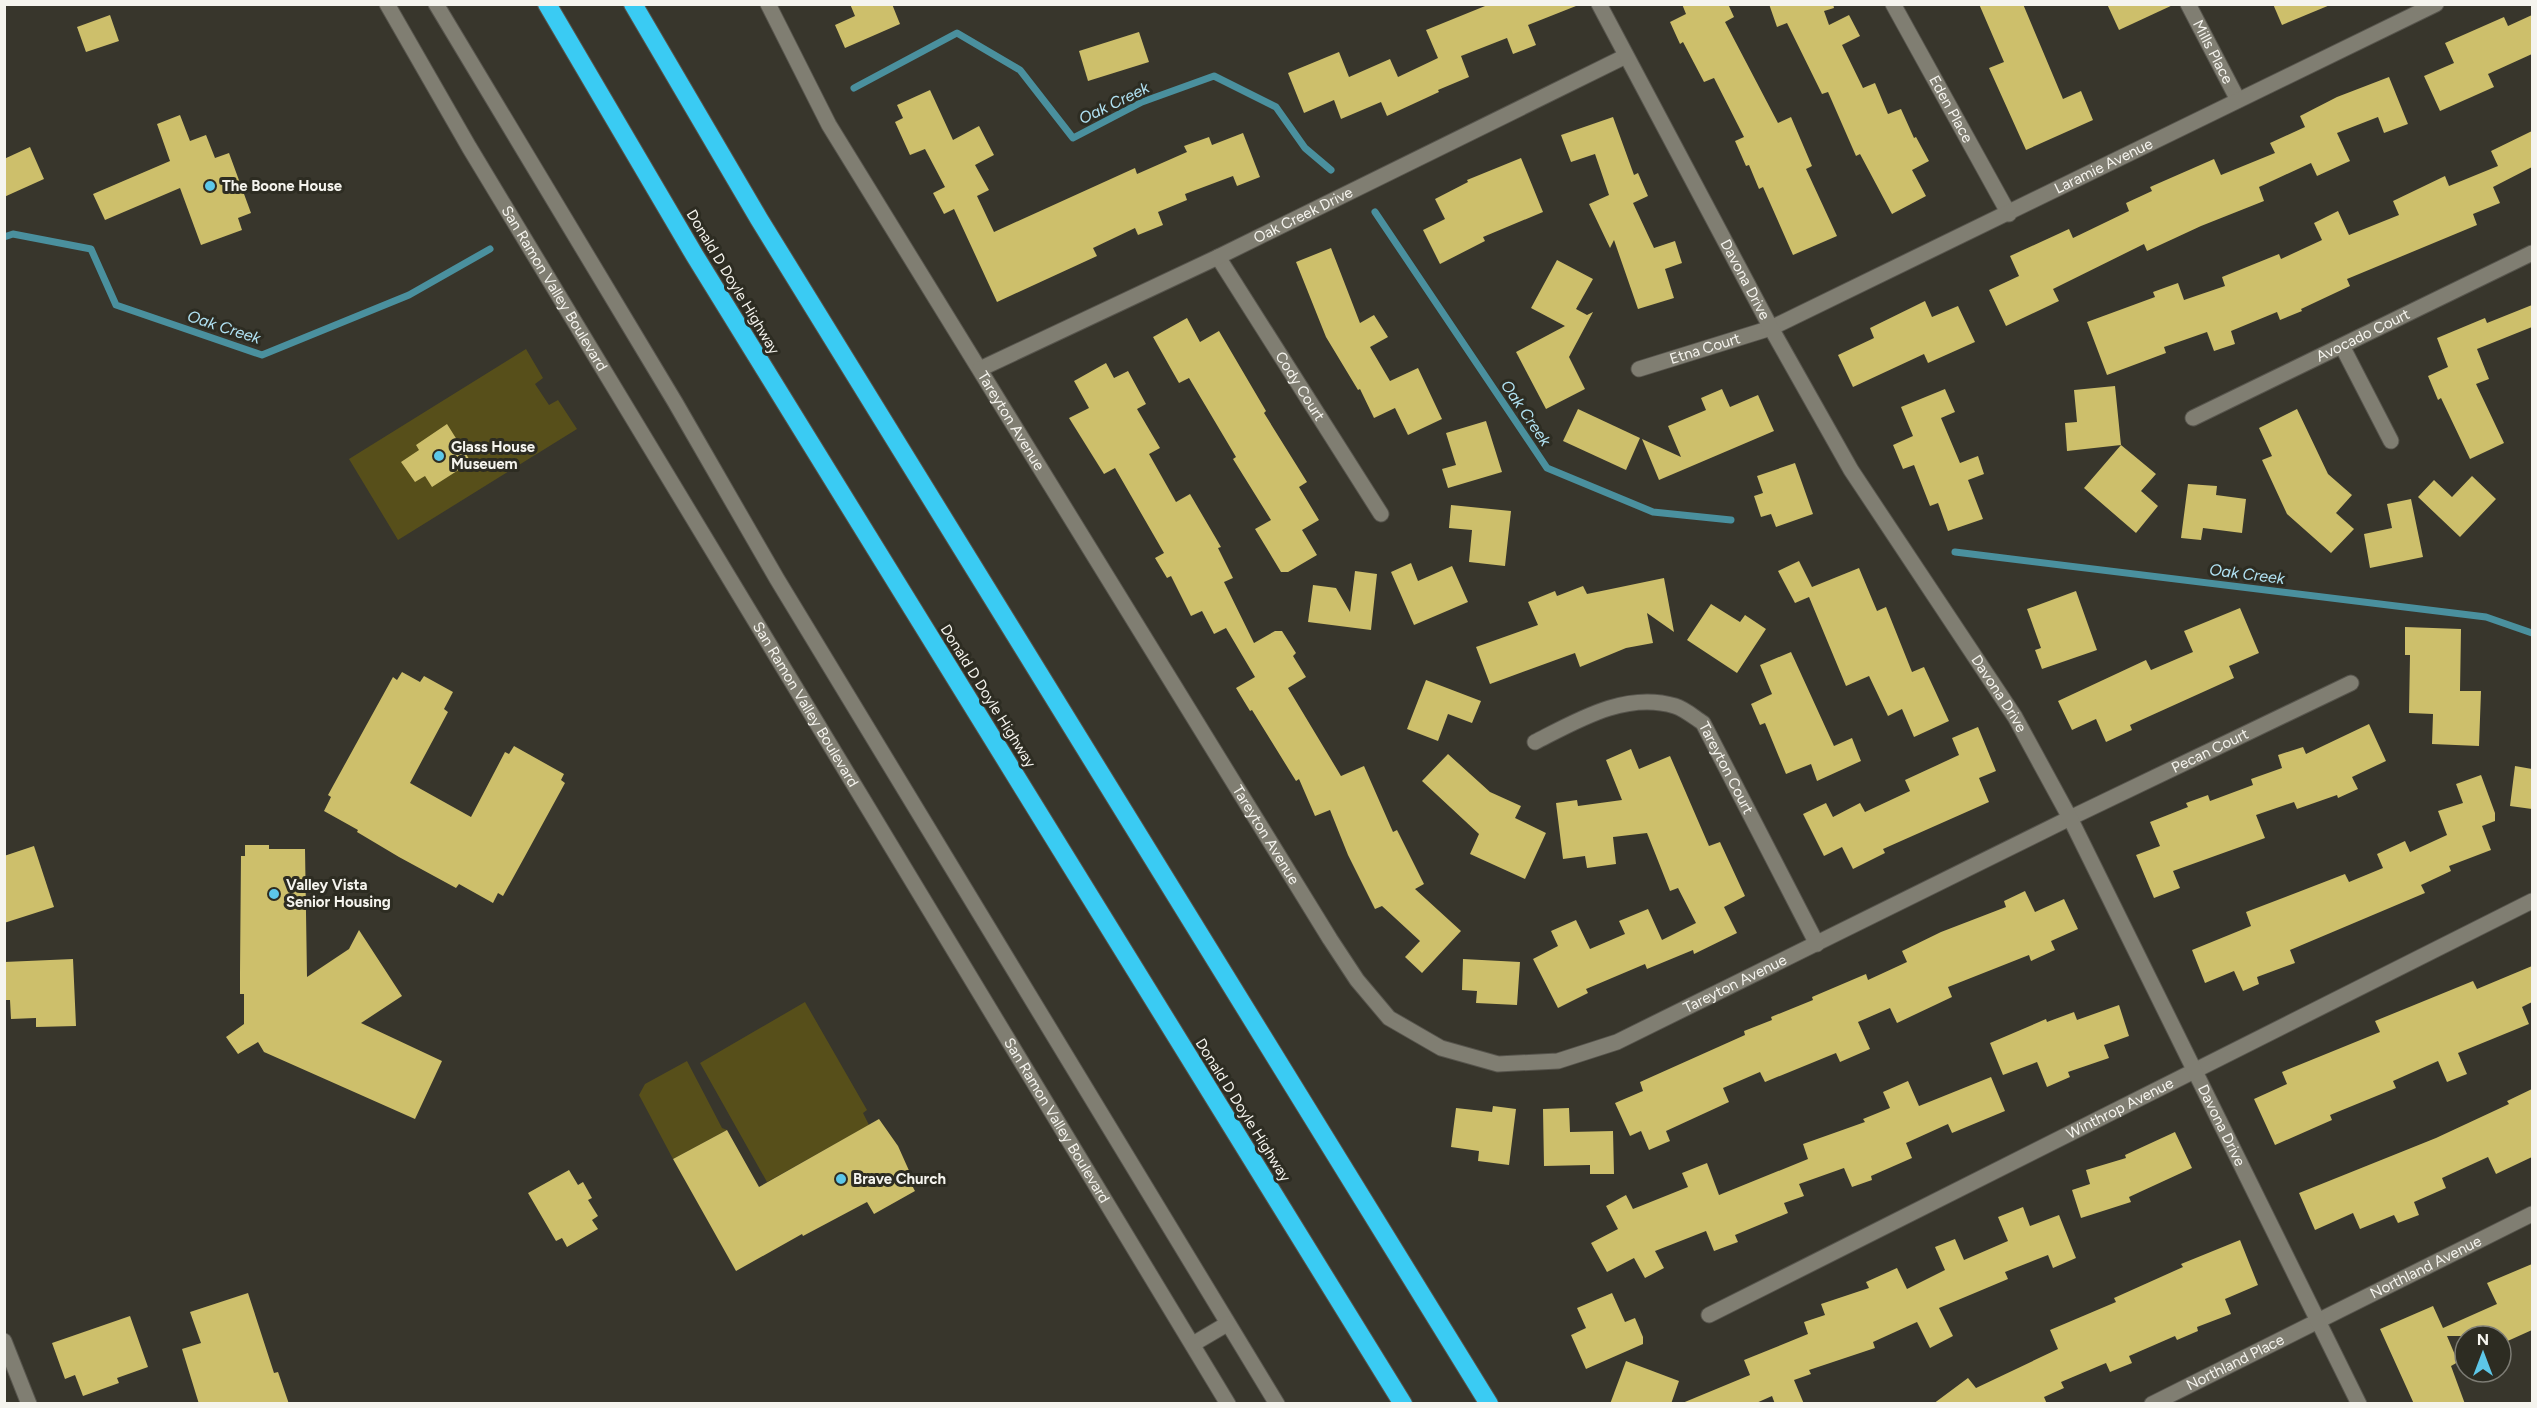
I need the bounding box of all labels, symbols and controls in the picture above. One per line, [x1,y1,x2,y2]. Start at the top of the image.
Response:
street label: Mills Place [2189,17,2237,87]
street label: Eden Place [1925,72,1977,146]
water label: Oak Creek [1076,77,1153,128]
street label: Laramie Avenue [2051,134,2156,198]
place label: The Boone House [222,177,343,195]
marker: The Boone House [203,179,217,193]
street label: Oak Creek Drive [1251,183,1356,247]
street label: San Ramon Valley Boulevard [498,202,611,374]
street label: Donald D Doyle Highway [683,206,783,358]
street label: Davona Drive [1717,236,1774,323]
street label: Avocado Court [2313,305,2413,366]
water label: Oak Creek [185,306,264,348]
street label: Etna Court [1667,329,1743,368]
street label: Cody Court [1271,348,1329,424]
street label: Tareyton Avenue [974,368,1048,474]
water label: Oak Creek [1497,376,1556,451]
place label: Glass House Museuem [451,438,536,473]
marker: Glass House Museuem [432,449,446,463]
water label: Oak Creek [2208,560,2287,588]
street label: San Ramon Valley Boulevard [749,618,862,790]
street label: Donald D Doyle Highway [936,621,1040,771]
street label: Davona Drive [1967,651,2031,735]
street label: Tareyton Court [1695,719,1758,817]
street label: Pecan Court [2169,724,2252,777]
street label: Tareyton Avenue [1229,782,1303,888]
place label: Valley Vista Senior Housing [286,876,391,911]
marker: Valley Vista Senior Housing [267,887,281,901]
street label: Tareyton Avenue [1680,951,1790,1017]
street label: San Ramon Valley Boulevard [1000,1034,1114,1206]
street label: Donald D Doyle Highway [1191,1035,1295,1185]
street label: Winthrop Avenue [2063,1074,2176,1143]
street label: Davona Drive [2194,1082,2249,1169]
place label: Brave Church [853,1170,946,1188]
marker: Brave Church [834,1172,848,1186]
street label: Northland Avenue [2367,1232,2484,1303]
north arrow [2453,1324,2513,1384]
street label: Northland Place [2183,1330,2287,1394]
text: N [2477,1330,2489,1349]

